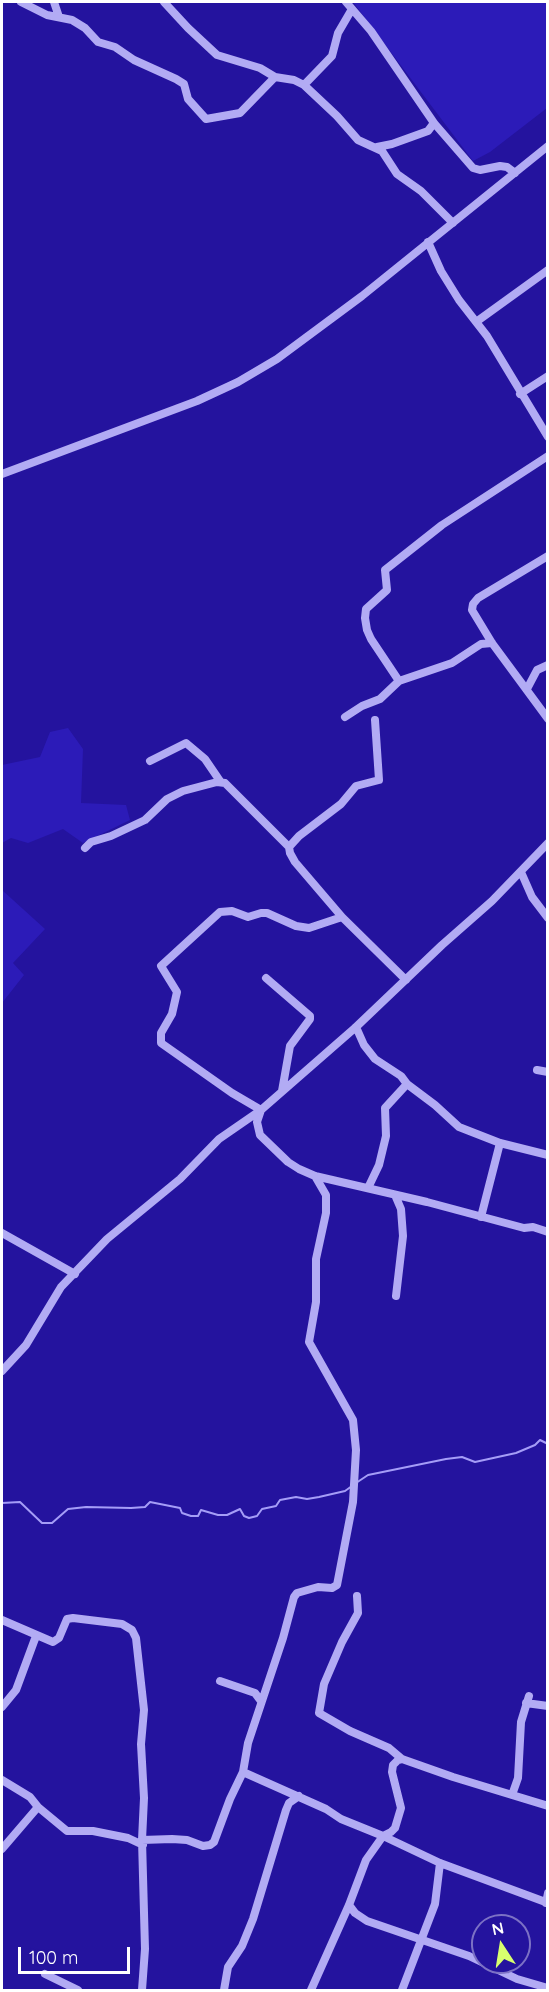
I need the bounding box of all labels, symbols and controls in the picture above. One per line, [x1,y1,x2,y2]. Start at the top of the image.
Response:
north arrow [471,1914,531,1974]
text: N [490,1917,505,1939]
scale bar [21,1935,134,1973]
text: 100 m [29,1946,78,1969]

